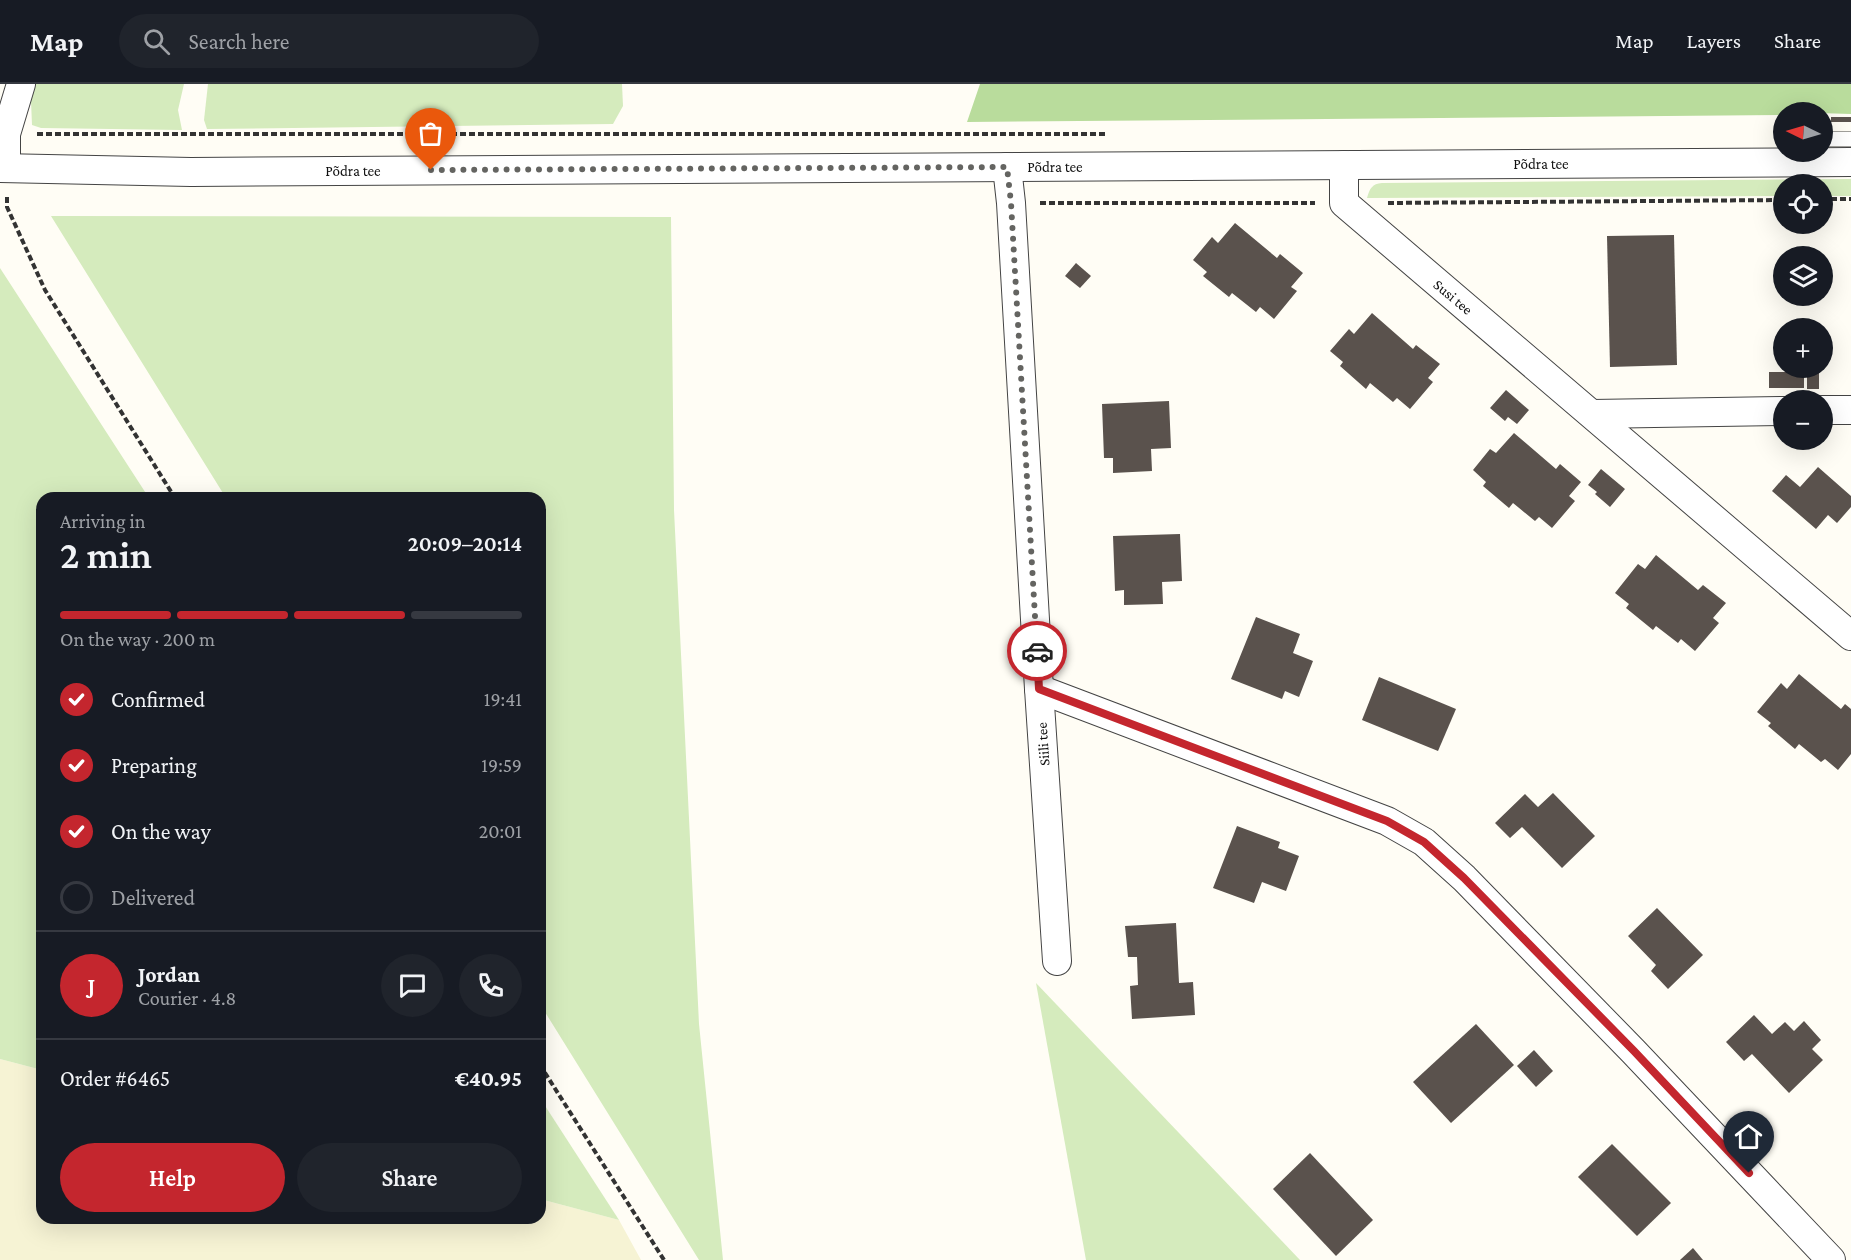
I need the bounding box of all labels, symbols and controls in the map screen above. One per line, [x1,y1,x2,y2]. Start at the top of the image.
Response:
search box [119,14,539,68]
icon: search [140,25,173,58]
text: Map [30,26,83,57]
text: Search here [188,29,289,54]
text: Map [1615,29,1654,53]
text: Layers [1687,29,1741,53]
text: Share [1774,29,1821,53]
north arrow [1773,102,1833,162]
map controls [1773,102,1833,450]
pin [405,108,456,170]
icon: bag [414,117,447,150]
street label: Põdra tee [1513,156,1569,172]
street label: Põdra tee [1027,159,1083,175]
street label: Põdra tee [325,163,381,179]
button: locate [1773,174,1833,234]
button: layers [1773,246,1833,306]
street label: Susi tee [1430,276,1476,318]
button: + [1773,318,1833,378]
button: − [1773,390,1833,450]
text: Arriving in [60,510,145,532]
text: 20:09–20:14 [408,531,522,556]
text: 2 min [60,533,152,576]
courier [1007,621,1067,681]
text: On the way · 200 m [60,628,215,650]
icon: car [1021,635,1054,668]
icon: check [60,683,93,716]
text: Confirmed [111,687,205,712]
text: 19:41 [484,688,522,710]
street label: Siili tee [1033,721,1053,766]
icon: check [60,749,93,782]
text: Preparing [111,753,197,778]
text: 19:59 [481,754,522,776]
icon: check [60,815,93,848]
text: On the way [111,819,211,844]
text: 20:01 [479,820,522,842]
text: Delivered [111,885,195,910]
button: chat [381,954,444,1017]
button: phone [459,954,522,1017]
text: Jordan [138,962,200,987]
text: J [88,973,95,998]
text: Courier · 4.8 [138,987,236,1009]
text: Order #6465 [60,1066,170,1091]
text: €40.95 [455,1066,522,1091]
pin [1723,1111,1774,1173]
icon: home [1732,1120,1765,1153]
button: Help [60,1143,285,1212]
button: Share [297,1143,522,1212]

